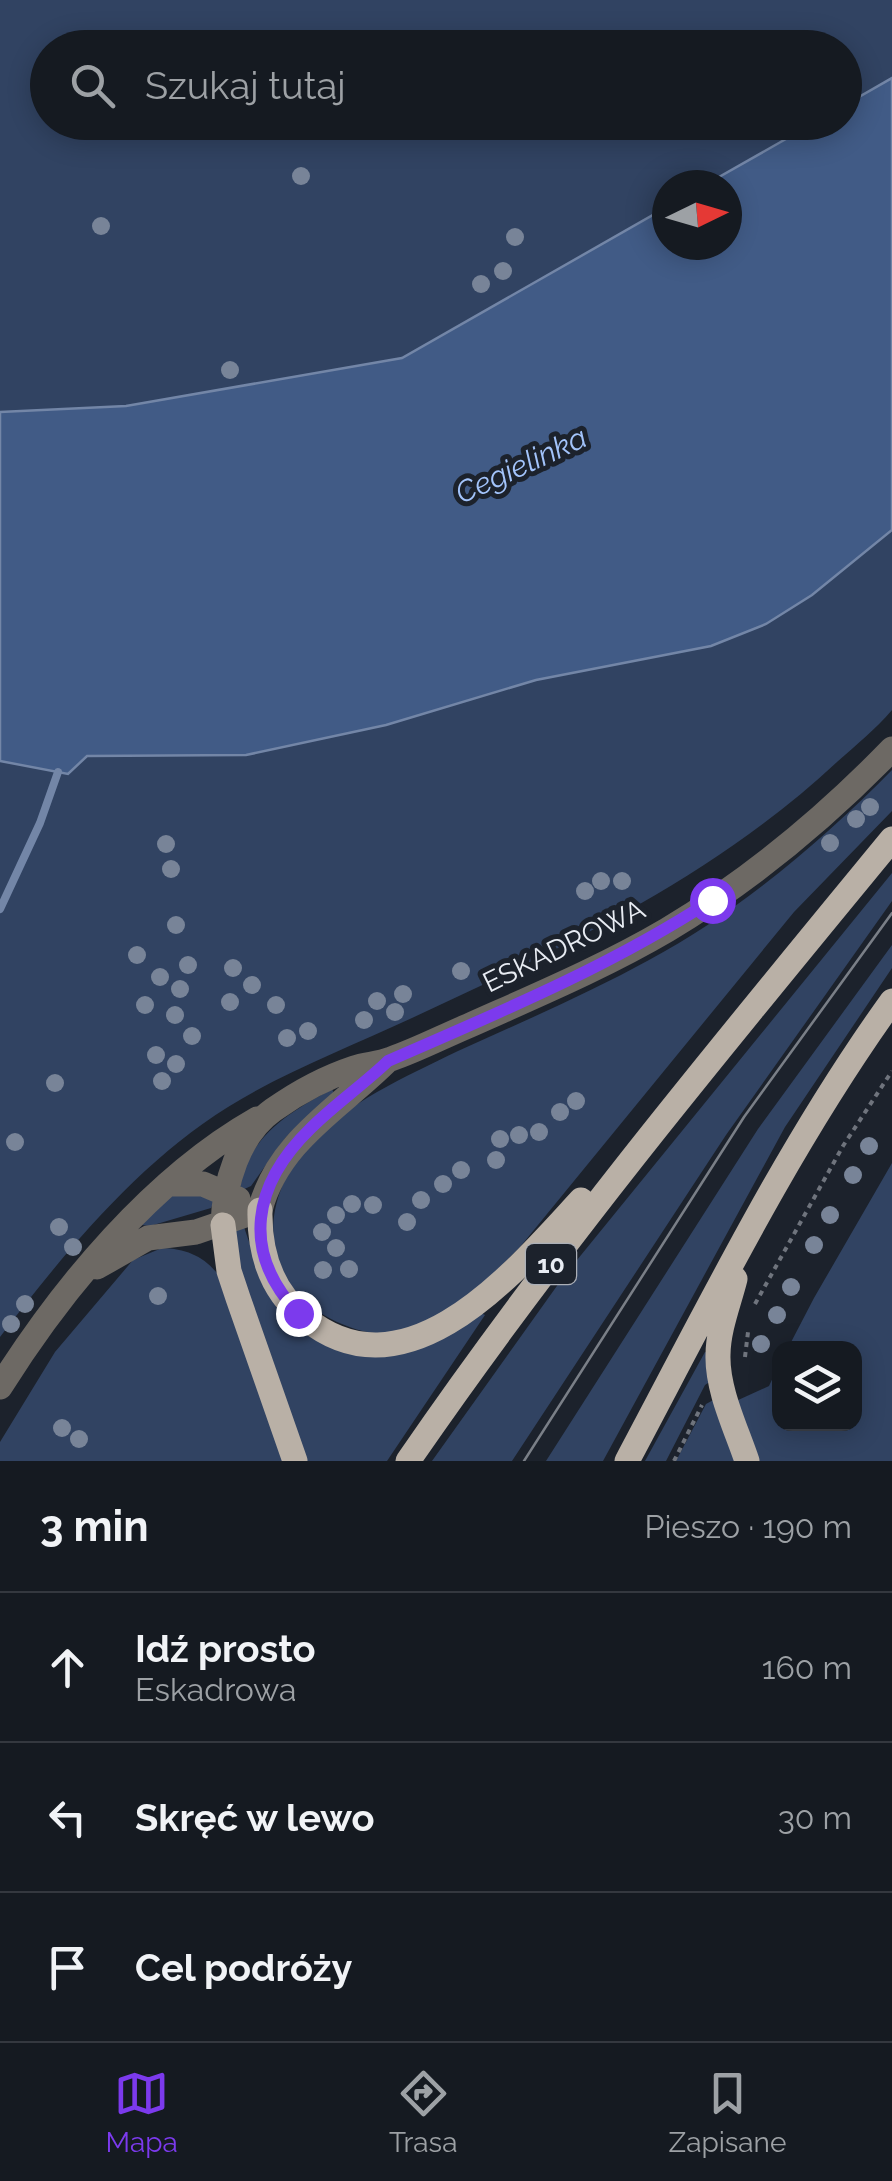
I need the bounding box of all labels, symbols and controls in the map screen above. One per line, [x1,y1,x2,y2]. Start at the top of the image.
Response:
search box [30,30,862,140]
icon: search [65,58,120,113]
text: Szukaj tutaj [145,63,346,108]
north arrow [652,170,742,260]
water label: Cegielinka [450,419,592,511]
route start [690,878,736,924]
street label: ESKADROWA [478,893,650,999]
road number: 10 [526,1244,576,1284]
route end [276,1291,322,1337]
map controls [772,1341,862,1431]
button: layers [772,1341,862,1431]
text: 3 min [40,1502,149,1551]
text: Pieszo · 190 m [644,1508,852,1545]
text: Idź prosto [135,1626,316,1671]
icon: ahead [40,1640,95,1695]
text: 160 m [762,1649,852,1686]
text: Eskadrowa [135,1671,296,1708]
icon: left [40,1790,95,1845]
text: Skręć w lewo [135,1795,375,1840]
text: 30 m [778,1799,852,1836]
icon: arrive [40,1940,95,1995]
text: Cel podróży [135,1945,352,1990]
tab: Mapa [106,2066,178,2159]
tab: Trasa [389,2066,457,2159]
tab: Zapisane [669,2066,786,2159]

